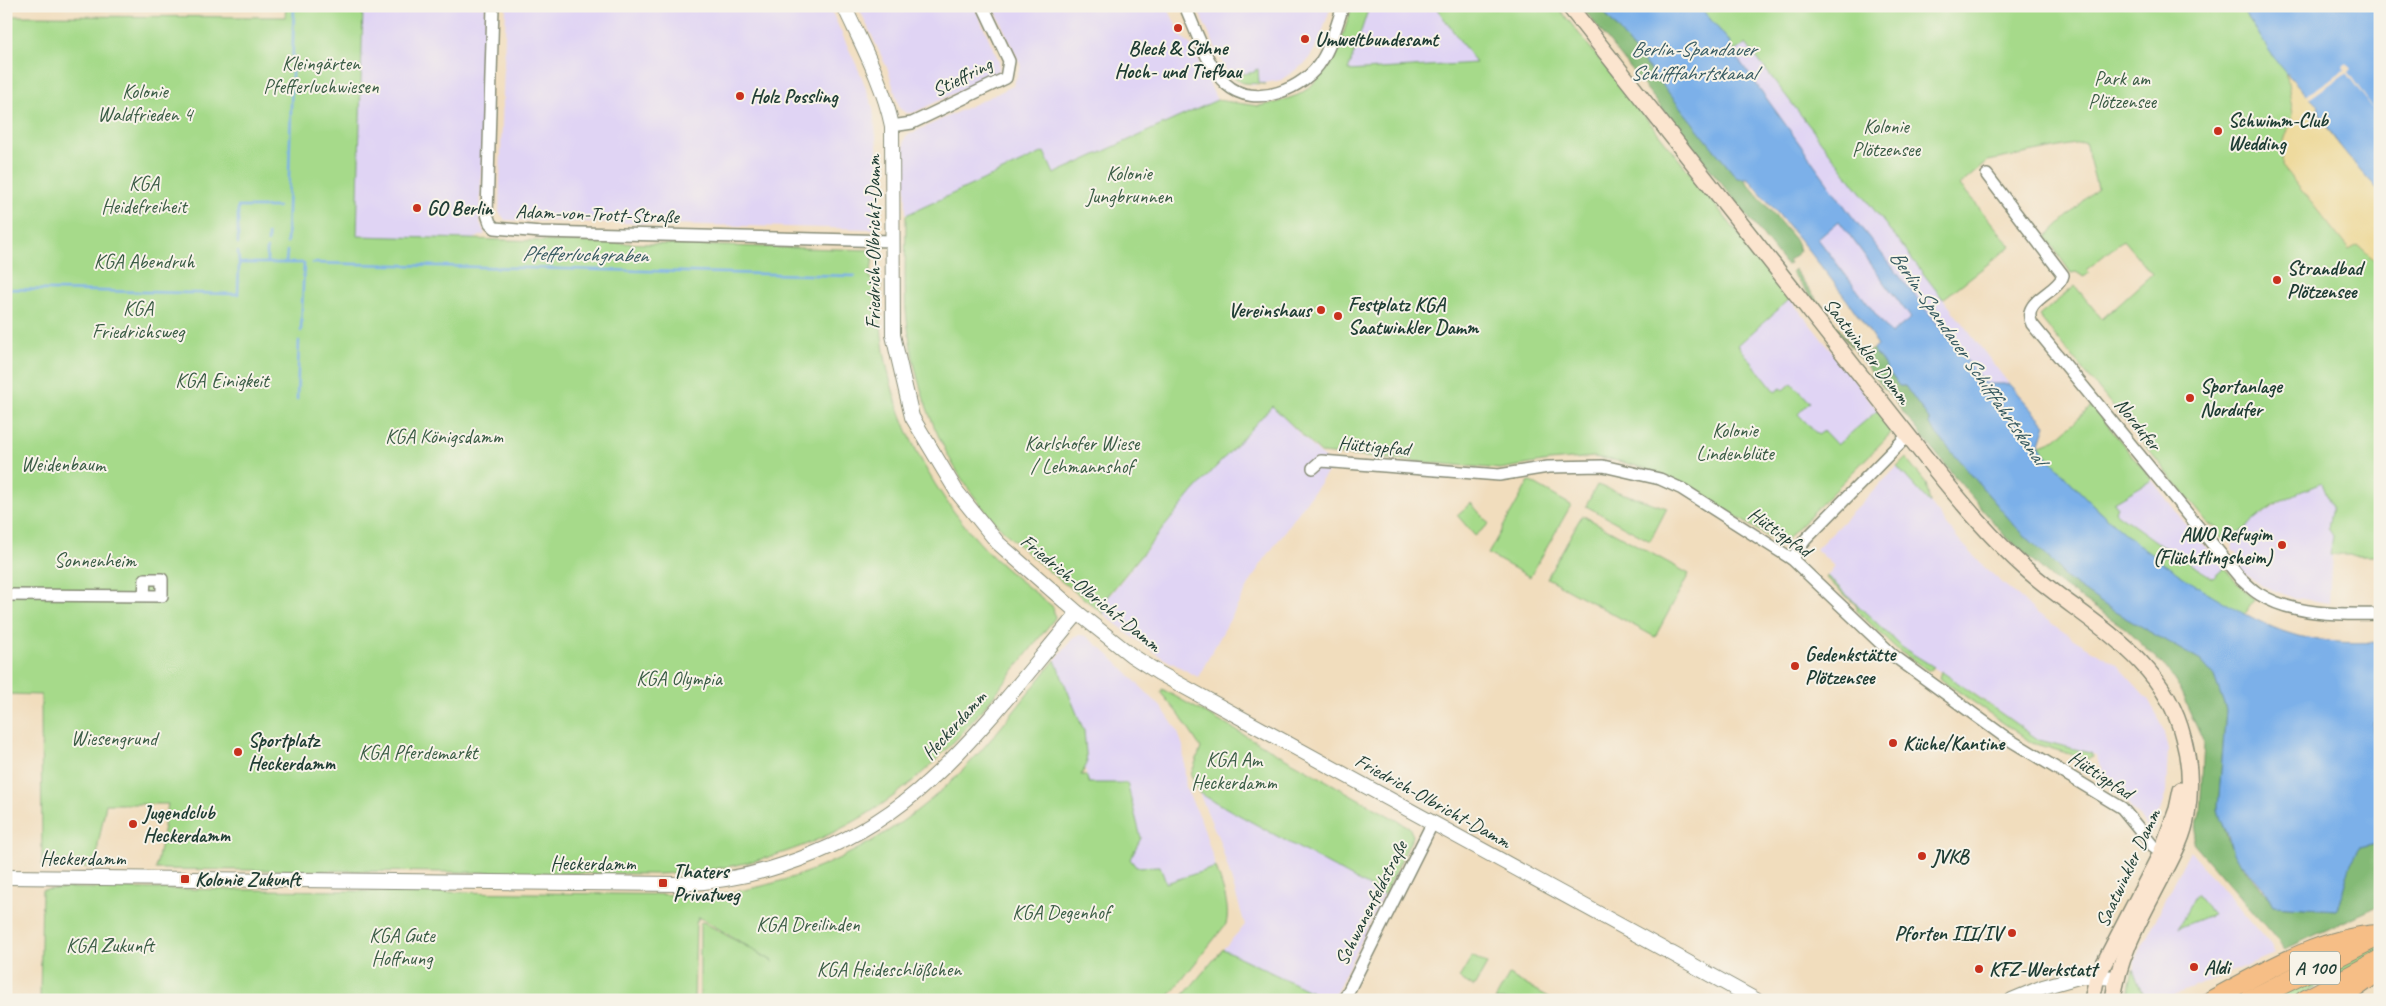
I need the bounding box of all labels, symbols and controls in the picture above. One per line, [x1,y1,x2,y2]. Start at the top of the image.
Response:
marker: Bleck & Söhne Hoch- und Tiefbau [1172,22,1184,34]
place label: Umweltbundesamt [1315,27,1440,52]
marker: Umweltbundesamt [1299,33,1311,45]
place label: Bleck & Söhne Hoch- und Tiefbau [1115,36,1243,84]
water label: Berlin-Spandauer Schifffahrtskanal [1630,36,1763,86]
park label: Kleingärten Pfefferluchwiesen [263,51,380,99]
street label: Stieffring [928,51,997,103]
park label: Park am Plötzensee [2088,66,2158,114]
park label: Kolonie Waldfrieden 4 [98,79,194,127]
place label: Holz Possling [750,84,839,109]
marker: Holz Possling [734,90,746,102]
place label: Schwimm-Club Wedding [2228,108,2329,156]
park label: Kolonie Plötzensee [1852,114,1922,162]
marker: Schwimm-Club Wedding [2212,125,2224,137]
street label: Friedrich-Olbricht-Damm [861,153,886,329]
park label: Kolonie Jungbrunnen [1085,161,1173,209]
park label: KGA Heidefreiheit [101,171,189,219]
place label: GO Berlin [427,196,495,221]
street label: Adam-von-Trott-Straße [515,199,681,229]
marker: GO Berlin [411,202,423,214]
water label: Pfefferluchgraben [522,240,651,268]
water label: Berlin-Spandauer Schifffahrtskanal [1884,245,2056,474]
park label: KGA Abendruh [94,249,195,274]
place label: Strandbad Plötzensee [2287,256,2366,304]
marker: Strandbad Plötzensee [2271,274,2283,286]
place label: Festplatz KGA Saatwinkler Damm [1348,292,1480,340]
street label: Saatwinkler Damm [1818,293,1917,411]
park label: KGA Friedrichsweg [92,296,186,344]
place label: Vereinshaus [1228,298,1313,323]
marker: Vereinshaus [1315,304,1327,316]
marker: Festplatz KGA Saatwinkler Damm [1332,310,1344,322]
park label: KGA Einigkeit [175,368,271,393]
place label: Sportanlage Nordufer [2200,374,2284,422]
street label: Nordufer [2109,392,2168,457]
marker: Sportanlage Nordufer [2184,392,2196,404]
park label: Kolonie Lindenblüte [1696,418,1775,466]
park label: KGA Königsdamm [385,424,504,449]
street label: Hüttigpfad [1337,430,1414,462]
park label: Karlshofer Wiese / Lehmannshof [1025,431,1141,479]
park label: Weidenbaum [21,452,107,477]
street label: Hüttigpfad [1743,501,1819,565]
place label: AWO Refugim (Flüchtlingsheim) [2153,522,2274,570]
street label: Friedrich-Olbricht-Damm [1015,528,1168,659]
marker: AWO Refugim (Flüchtlingsheim) [2276,539,2288,551]
park label: Sonnenheim [54,548,138,573]
place label: Gedenkstätte Plötzensee [1805,642,1898,690]
marker: Gedenkstätte Plötzensee [1789,660,1801,672]
park label: KGA Olympia [636,666,724,691]
street label: Heckerdamm [916,684,992,765]
park label: Wiesengrund [71,726,160,751]
place label: Sportplatz Heckerdamm [248,728,336,776]
place label: Küche/Kantine [1903,731,2006,756]
marker: Küche/Kantine [1887,737,1899,749]
park label: KGA Pferdemarkt [359,740,480,765]
street label: Hüttigpfad [2064,745,2141,807]
marker: Sportplatz Heckerdamm [232,746,244,758]
park label: KGA Am Heckerdamm [1191,747,1277,795]
street label: Friedrich-Olbricht-Damm [1351,748,1517,855]
place label: Jugendclub Heckerdamm [141,800,231,848]
street label: Saatwinkler Damm [2090,803,2167,931]
marker: Jugendclub Heckerdamm [127,818,139,830]
street label: Schwanenfeldstraße [1329,835,1414,969]
place label: JVKB [1930,844,1970,869]
street label: Heckerdamm [40,846,126,871]
marker: JVKB [1916,850,1928,862]
street label: Heckerdamm [550,851,636,876]
place label: Thaters Privatweg [673,859,741,907]
place label: Kolonie Zukunft [195,867,303,892]
marker: Kolonie Zukunft [179,873,191,885]
marker: Thaters Privatweg [657,877,669,889]
park label: KGA Degenhof [1012,900,1114,925]
park label: KGA Dreilinden [756,912,861,937]
place label: Pforten III/IV [1895,921,2006,946]
park label: KGA Gute Hoffnung [369,923,436,971]
marker: Pforten III/IV [2006,927,2018,939]
park label: KGA Zukunft [66,933,156,958]
road number: A 100 [2290,951,2340,984]
place label: Aldi [2204,955,2233,980]
park label: KGA Heideschlößchen [817,957,962,982]
place label: KFZ-Werkstatt [1989,957,2100,982]
marker: Aldi [2188,961,2200,973]
marker: KFZ-Werkstatt [1973,963,1985,975]

